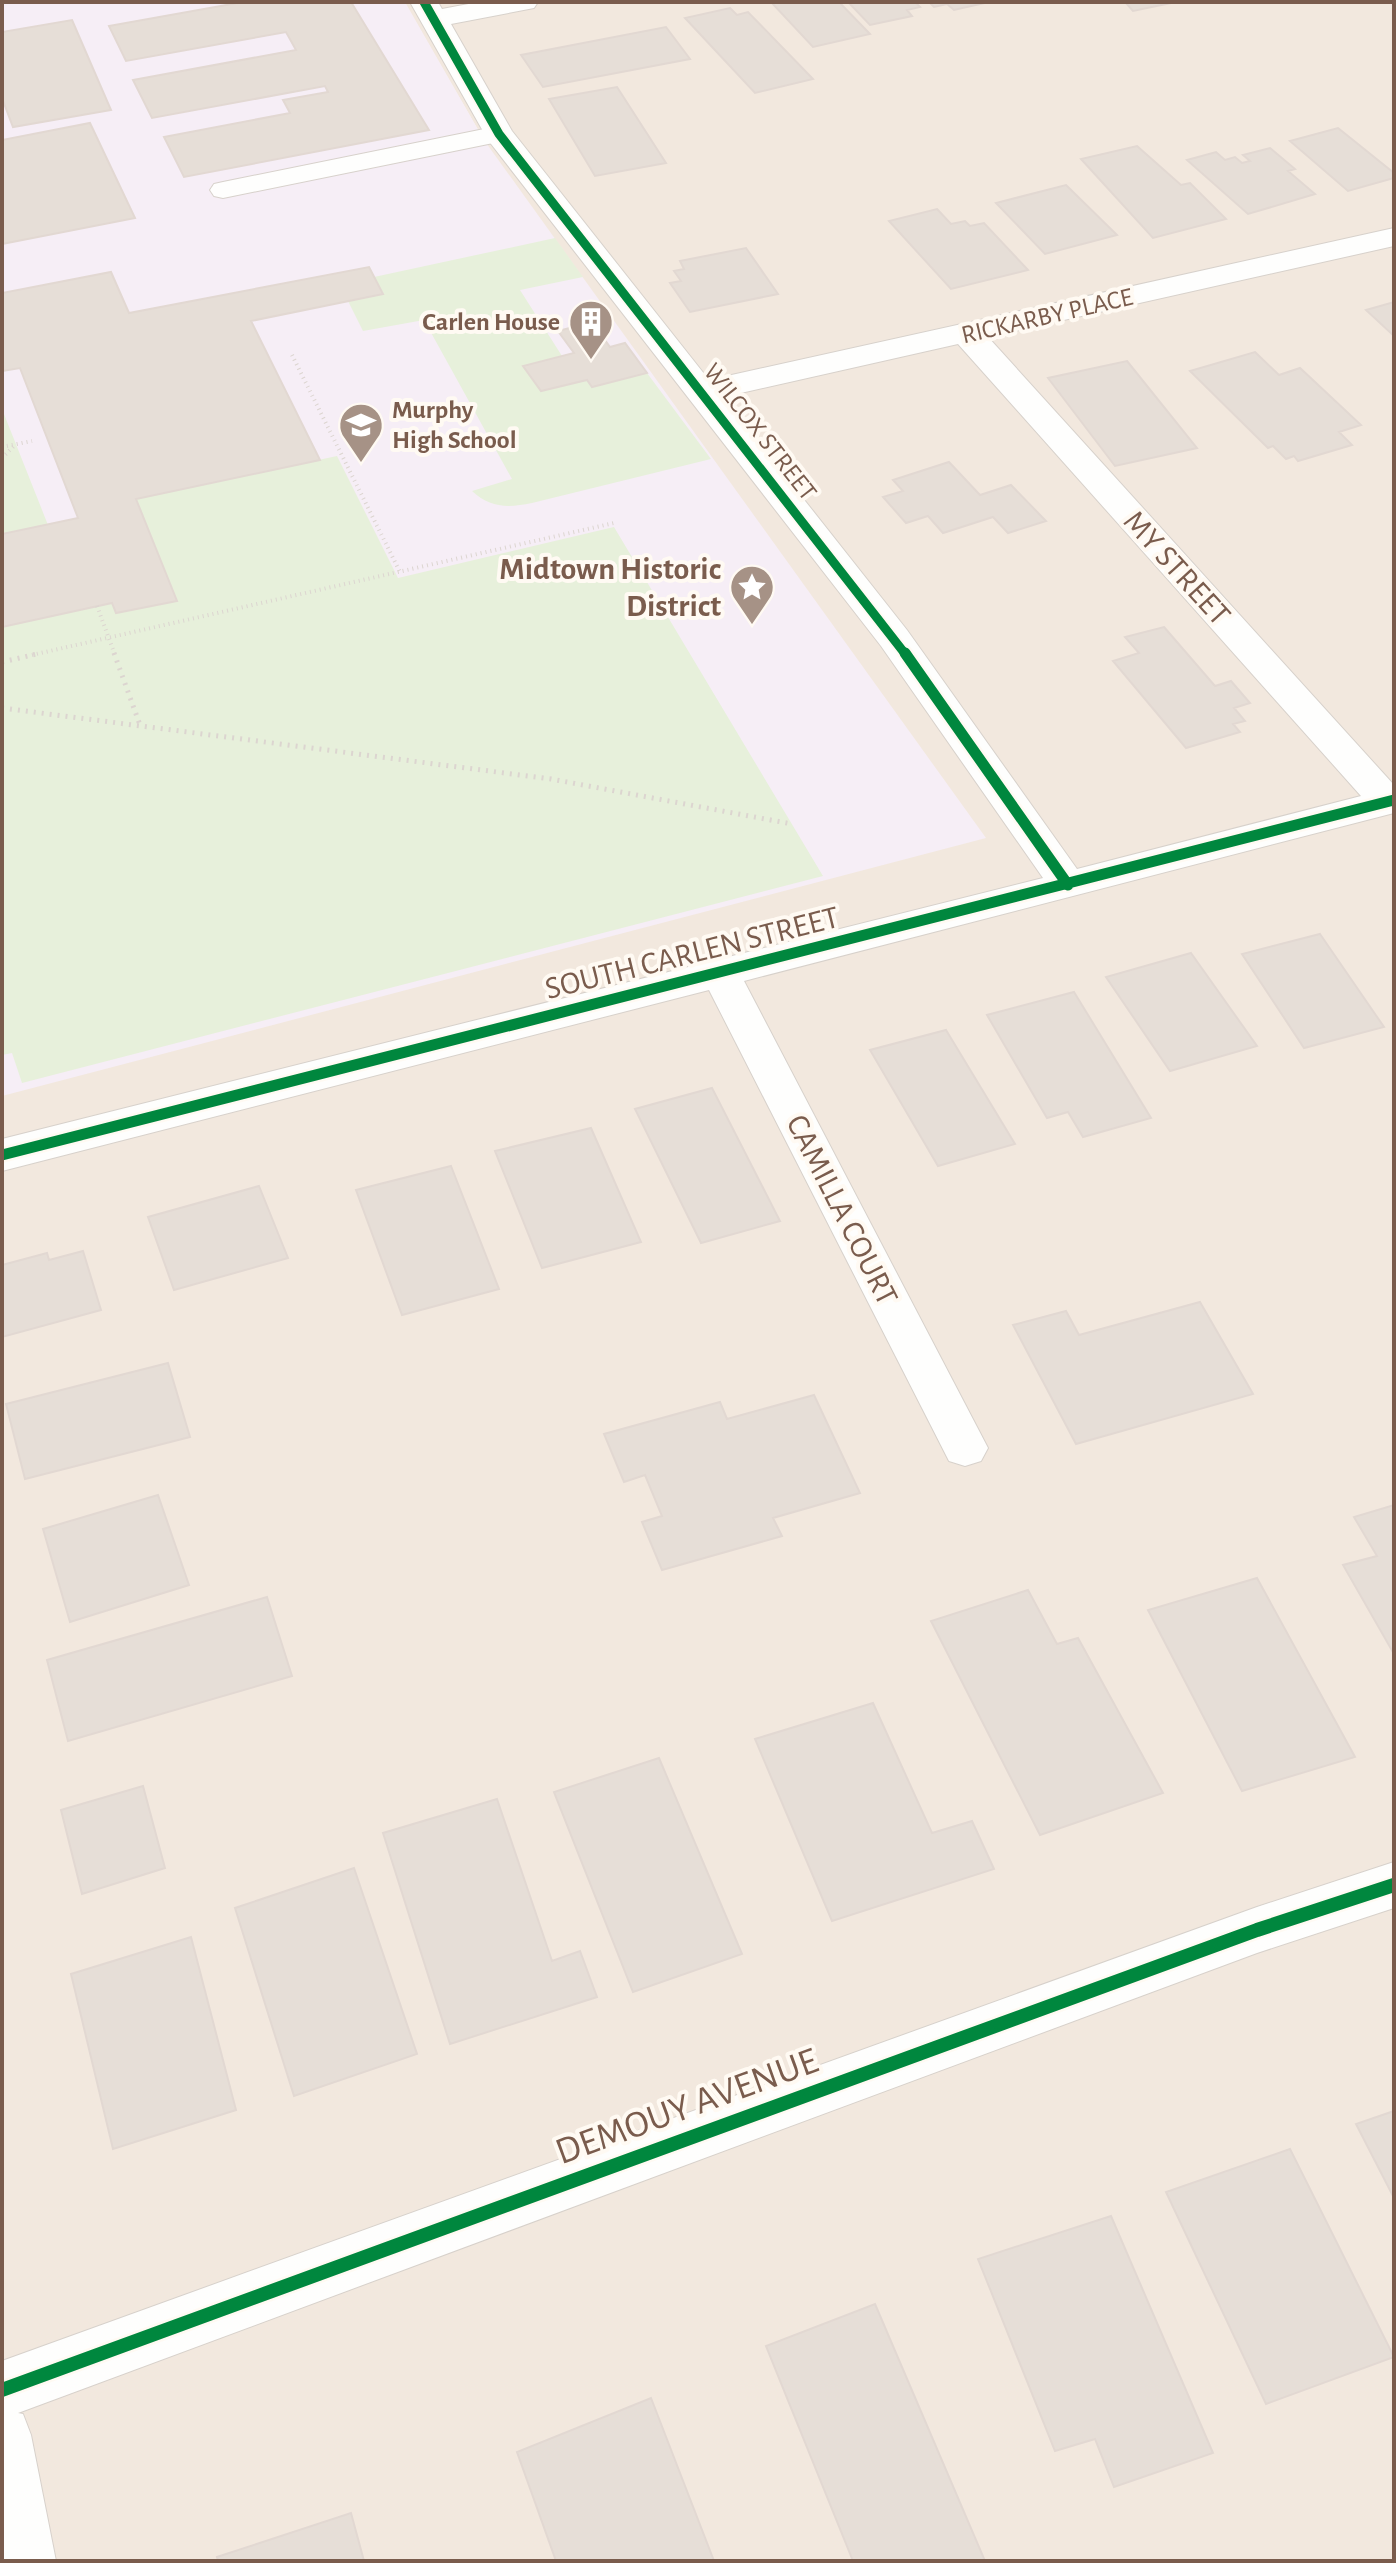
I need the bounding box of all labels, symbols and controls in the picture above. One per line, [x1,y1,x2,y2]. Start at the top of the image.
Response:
street label: RICKARBY PLACE [959,284,1135,348]
building icon: Carlen House [567,298,615,361]
place label: Carlen House [422,309,560,335]
street label: WILCOX STREET [699,359,822,506]
place label: Murphy High School [392,397,517,453]
school or university icon: Murphy High School [337,401,385,464]
street label: MY STREET [1118,505,1237,632]
place label: Midtown Historic District [499,553,721,622]
place icon: Midtown Historic District [728,563,776,626]
street label: SOUTH CARLEN STREET [542,901,843,1005]
street label: CAMILLA COURT [780,1110,904,1310]
street label: DEMOUY AVENUE [551,2042,823,2172]

